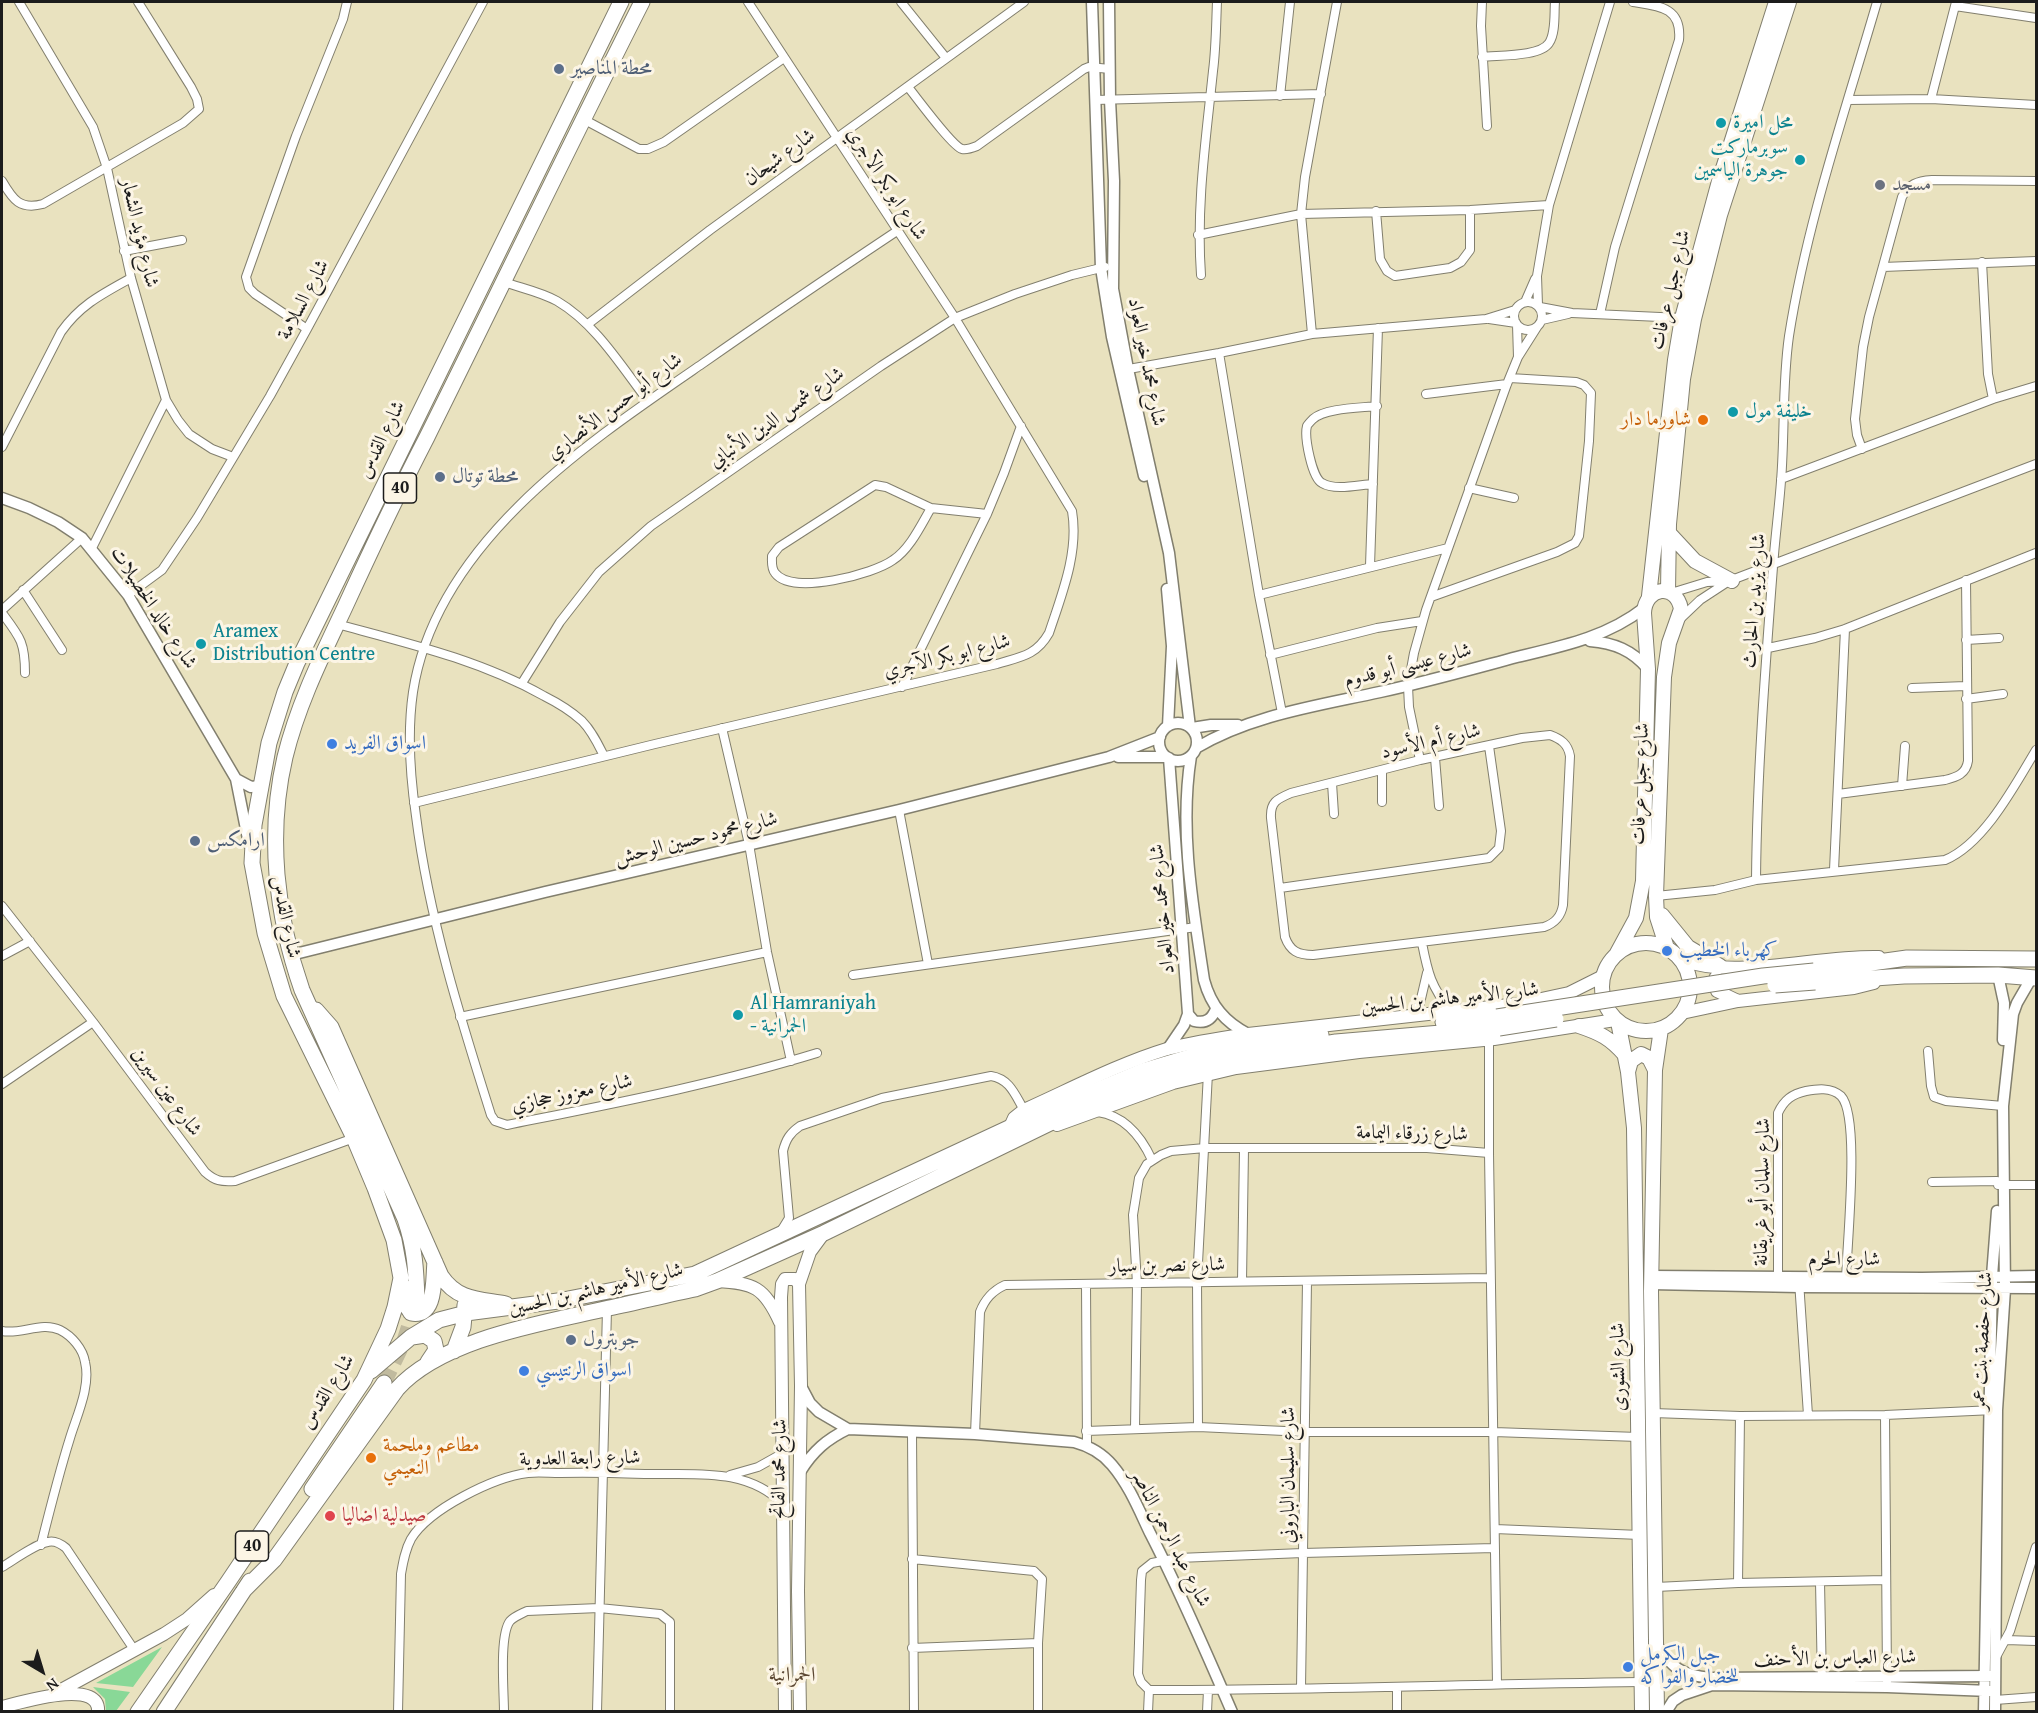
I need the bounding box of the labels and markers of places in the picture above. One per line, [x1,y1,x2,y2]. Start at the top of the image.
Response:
place label: محطة المناصير [571,57,652,81]
marker: محطة المناصير [552,62,566,76]
place label: محل اميرة [1733,111,1793,135]
marker: محل اميرة [1714,116,1728,130]
place label: سوبرماركت جوهرة الياسمين [1694,136,1788,183]
marker: سوبرماركت جوهرة الياسمين [1793,153,1807,167]
place label: مسجد [1892,173,1931,197]
marker: مسجد [1873,178,1887,192]
place label: خليفة مول [1745,400,1812,424]
marker: خليفة مول [1726,405,1740,419]
place label: شاورما دار [1621,408,1691,432]
marker: شاورما دار [1696,413,1710,427]
place label: محطة توتال [452,465,518,489]
marker: محطة توتال [433,470,447,484]
place label: Aramex Distribution Centre [213,620,375,667]
marker: Aramex Distribution Centre [194,637,208,651]
place label: اسواق الفريد [344,732,426,756]
marker: اسواق الفريد [325,737,339,751]
place label: ارامكس [207,829,265,853]
marker: ارامكس [188,834,202,848]
place label: كهرباء الخطيب [1679,939,1778,963]
marker: كهرباء الخطيب [1660,944,1674,958]
place label: Al Hamraniyah - الحمرانية [750,992,876,1039]
marker: Al Hamraniyah - الحمرانية [731,1008,745,1022]
place label: جوبترول [583,1328,639,1352]
marker: جوبترول [564,1333,578,1347]
place label: اسواق الرنتيسي [536,1359,632,1383]
marker: اسواق الرنتيسي [517,1364,531,1378]
place label: مطاعم وملحمة النعيمي [383,1434,480,1481]
marker: مطاعم وملحمة النعيمي [364,1451,378,1465]
place label: صيدلية اضاليا [342,1504,426,1528]
marker: صيدلية اضاليا [323,1509,337,1523]
place label: جبل الكرمل للخضار والفواكه [1640,1643,1739,1690]
marker: جبل الكرمل للخضار والفواكه [1621,1660,1635,1674]

